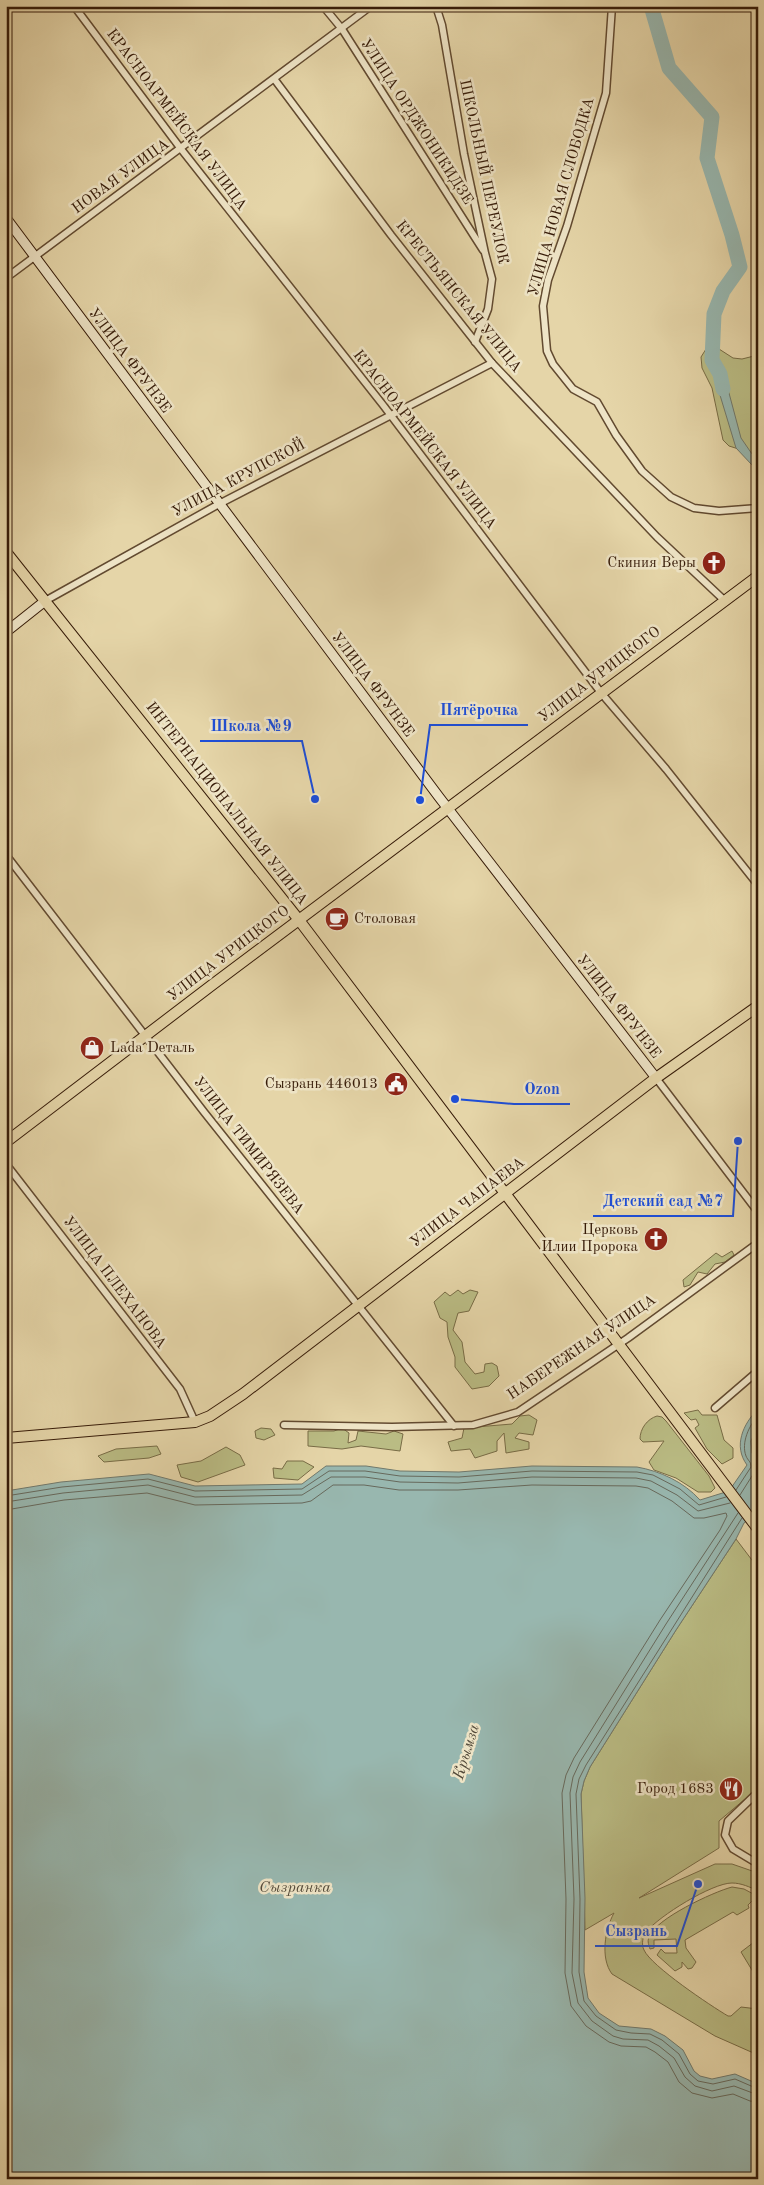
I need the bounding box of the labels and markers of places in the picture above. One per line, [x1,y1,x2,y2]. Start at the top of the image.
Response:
church icon: Скиния Веры [701,550,727,576]
place label: Скиния Веры [607,556,696,571]
callout: Пятёрочка [430,694,528,725]
callout: Школа №9 [200,710,302,741]
cafe icon: Столовая [324,906,350,932]
place label: Столовая [354,912,416,927]
shop icon: Lada Dеталь [79,1035,105,1061]
place label: Lada Dеталь [110,1041,195,1056]
public building icon: Сызрань 446013 [383,1071,409,1097]
callout: Ozon [514,1073,570,1104]
place label: Сызрань 446013 [265,1077,378,1092]
callout: Детский сад №7 [593,1185,733,1216]
place label: Церковь Илии Пророка [541,1223,639,1255]
church icon: Церковь Илии Пророка [643,1226,669,1252]
restaurant icon: Город 1683 [718,1776,744,1802]
place label: Город 1683 [637,1782,714,1797]
callout: Сызрань [595,1915,677,1946]

